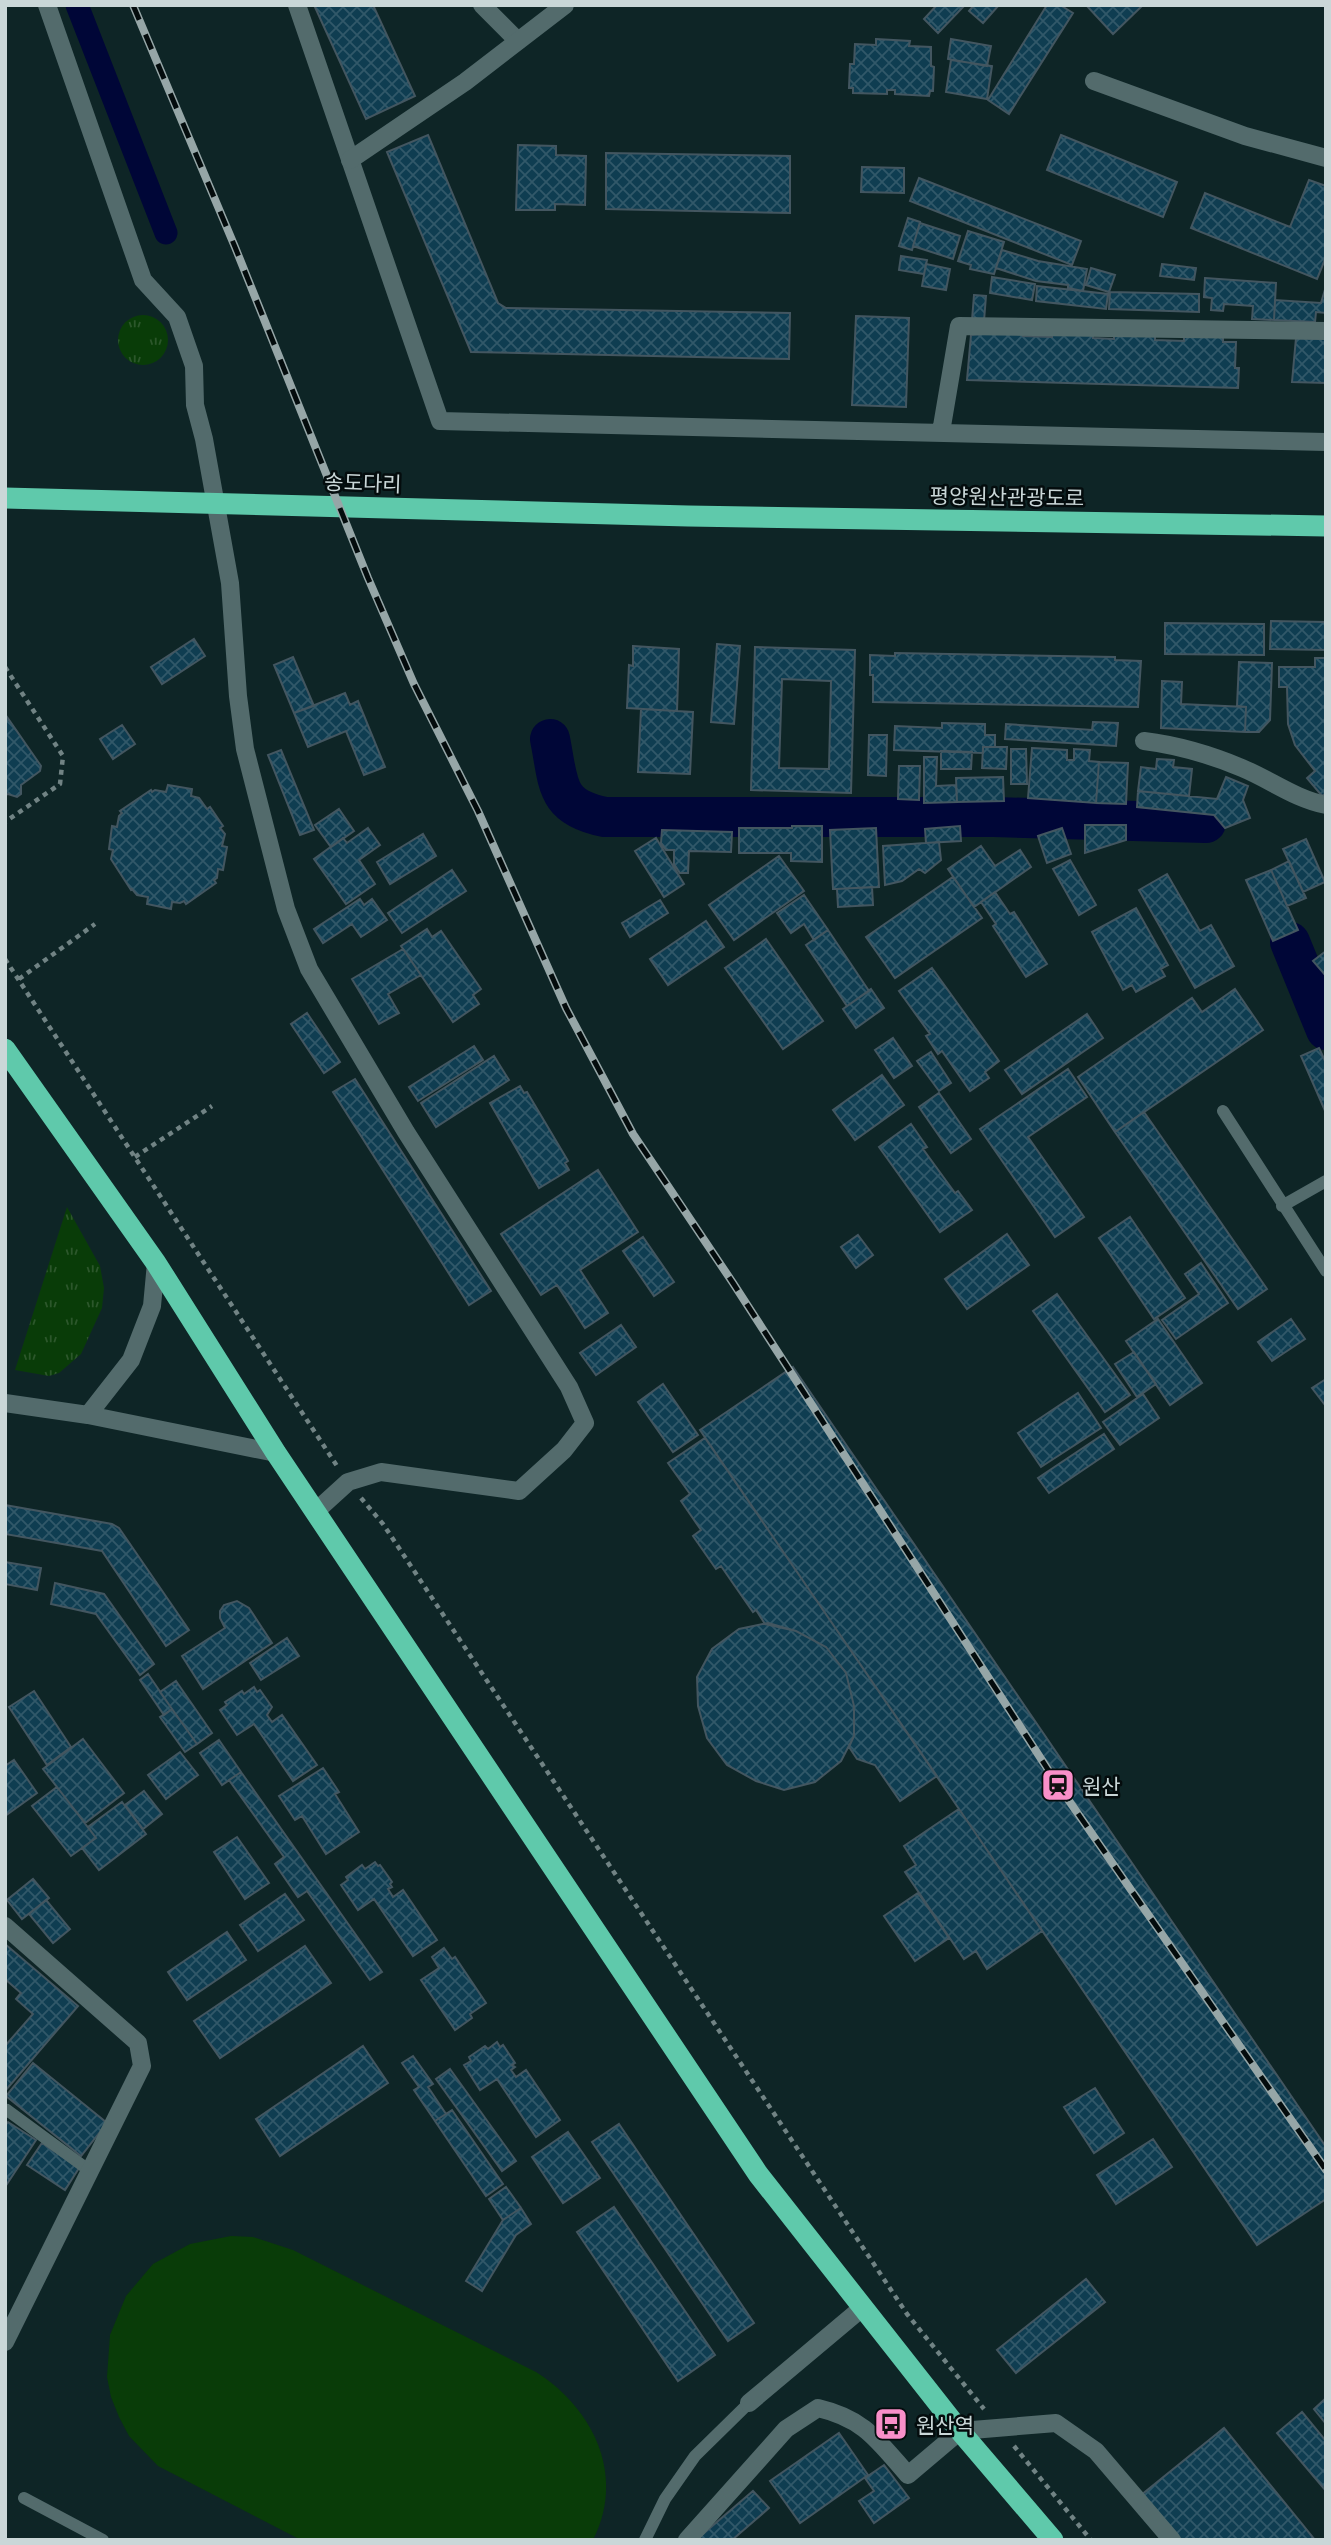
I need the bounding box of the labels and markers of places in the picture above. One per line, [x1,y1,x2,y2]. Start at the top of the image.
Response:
station icon: 원산 [1039,1766,1077,1804]
place label: 원산 [1082,1773,1121,1798]
bus stop icon: 원산역 [872,2405,910,2443]
place label: 원산역 [916,2412,974,2437]

